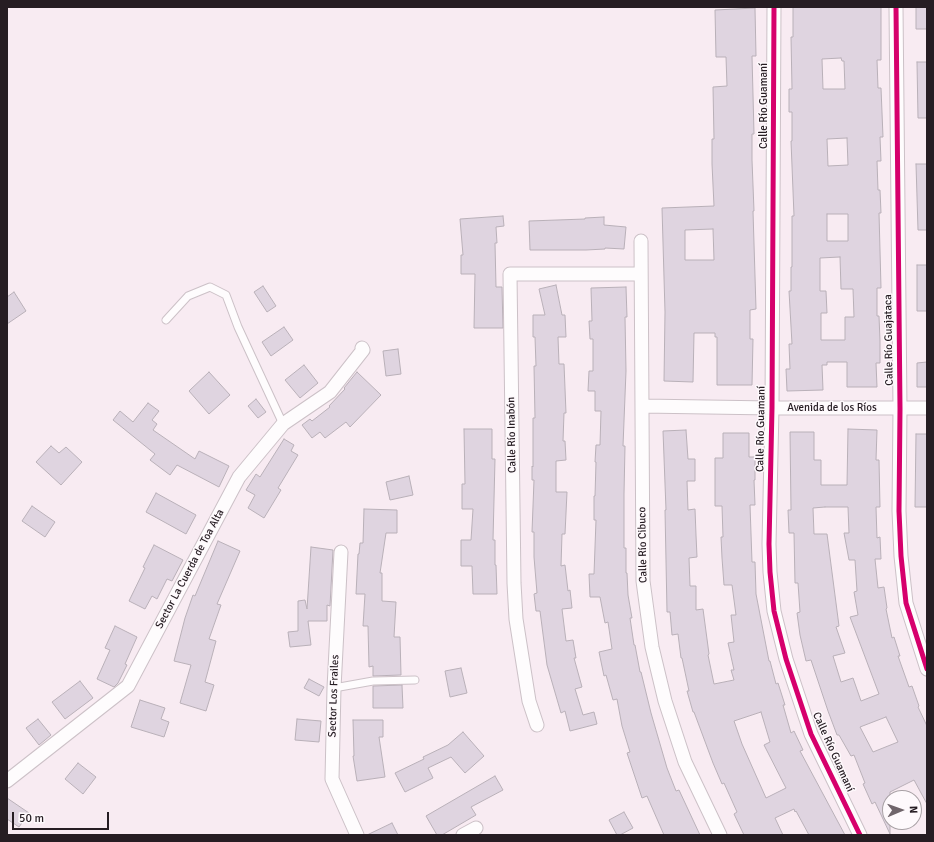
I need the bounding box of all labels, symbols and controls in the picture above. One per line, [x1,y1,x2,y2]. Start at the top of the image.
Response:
street label: Calle Río Guamaní [757,63,771,149]
street label: Calle Río Guajataca [882,294,896,386]
street label: Calle Río Guamaní [754,386,768,472]
street label: Calle Río Inabón [505,397,519,473]
street label: Avenida de los Ríos [787,401,877,415]
street label: Sector La Cuerda de Toa Alta [153,507,227,631]
street label: Calle Río Cibuco [636,507,650,583]
street label: Sector Los Frailes [326,654,342,738]
street label: Calle Río Guamaní [809,710,857,794]
north arrow [882,790,922,830]
scale bar [14,804,111,830]
text: N [907,806,920,814]
text: 50 m [19,811,44,826]

